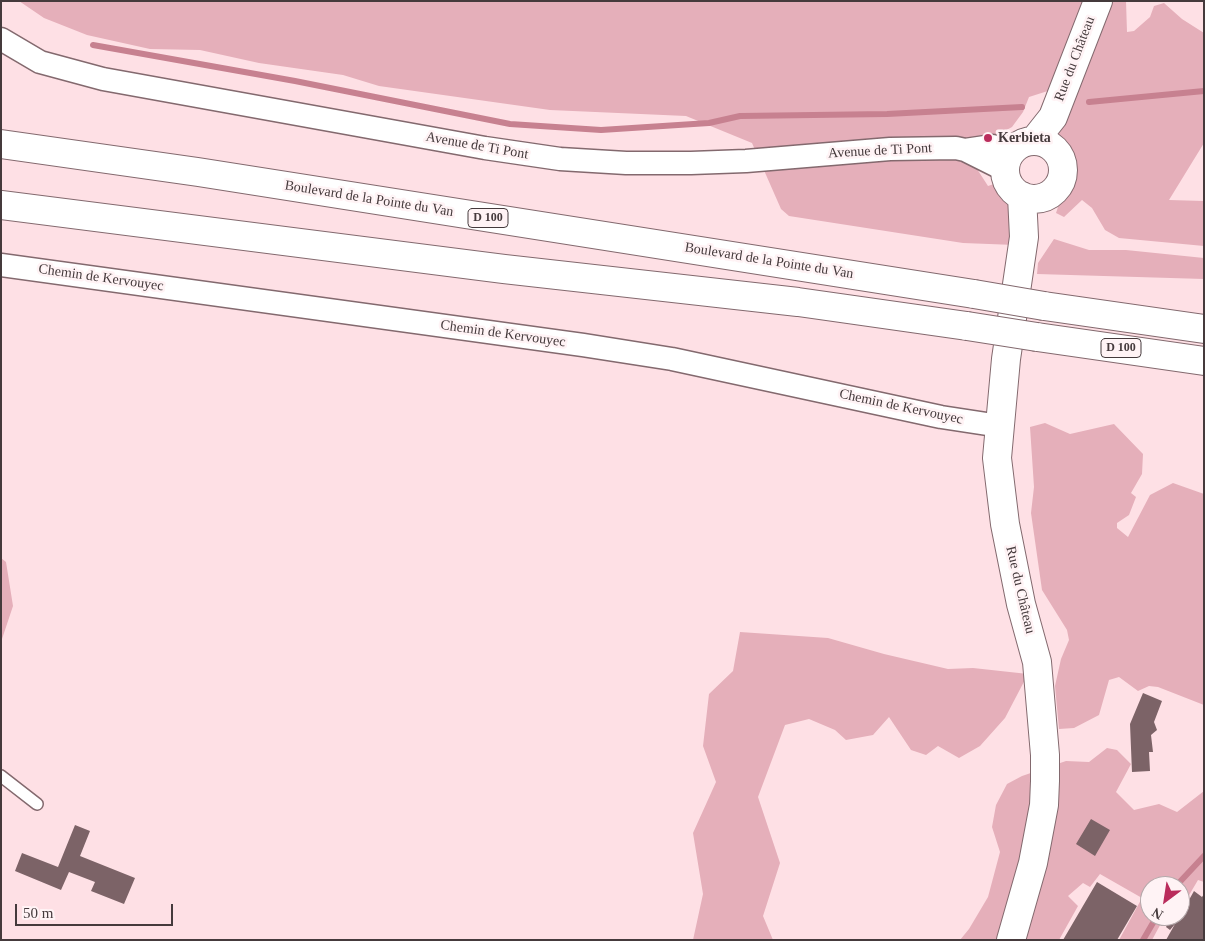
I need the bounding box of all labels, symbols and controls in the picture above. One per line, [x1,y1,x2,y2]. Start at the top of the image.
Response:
street label: Rue du Château [1051,14,1099,104]
street label: Avenue de Ti Pont [424,129,530,163]
place label: Kerbieta [998,130,1051,146]
marker: Kerbieta [982,132,994,144]
street label: Avenue de Ti Pont [828,140,932,162]
street label: Boulevard de la Pointe du Van [283,177,455,221]
road number: D 100 [468,208,508,228]
street label: Boulevard de la Pointe du Van [683,239,855,283]
street label: Chemin de Kervouyec [37,261,165,295]
street label: Chemin de Kervouyec [439,317,567,351]
road number: D 100 [1101,338,1141,358]
street label: Chemin de Kervouyec [838,386,964,428]
street label: Rue du Château [1002,545,1038,635]
north arrow [1140,876,1190,926]
scale bar [18,894,175,926]
text: N [1149,904,1166,922]
text: 50 m [23,905,53,921]

